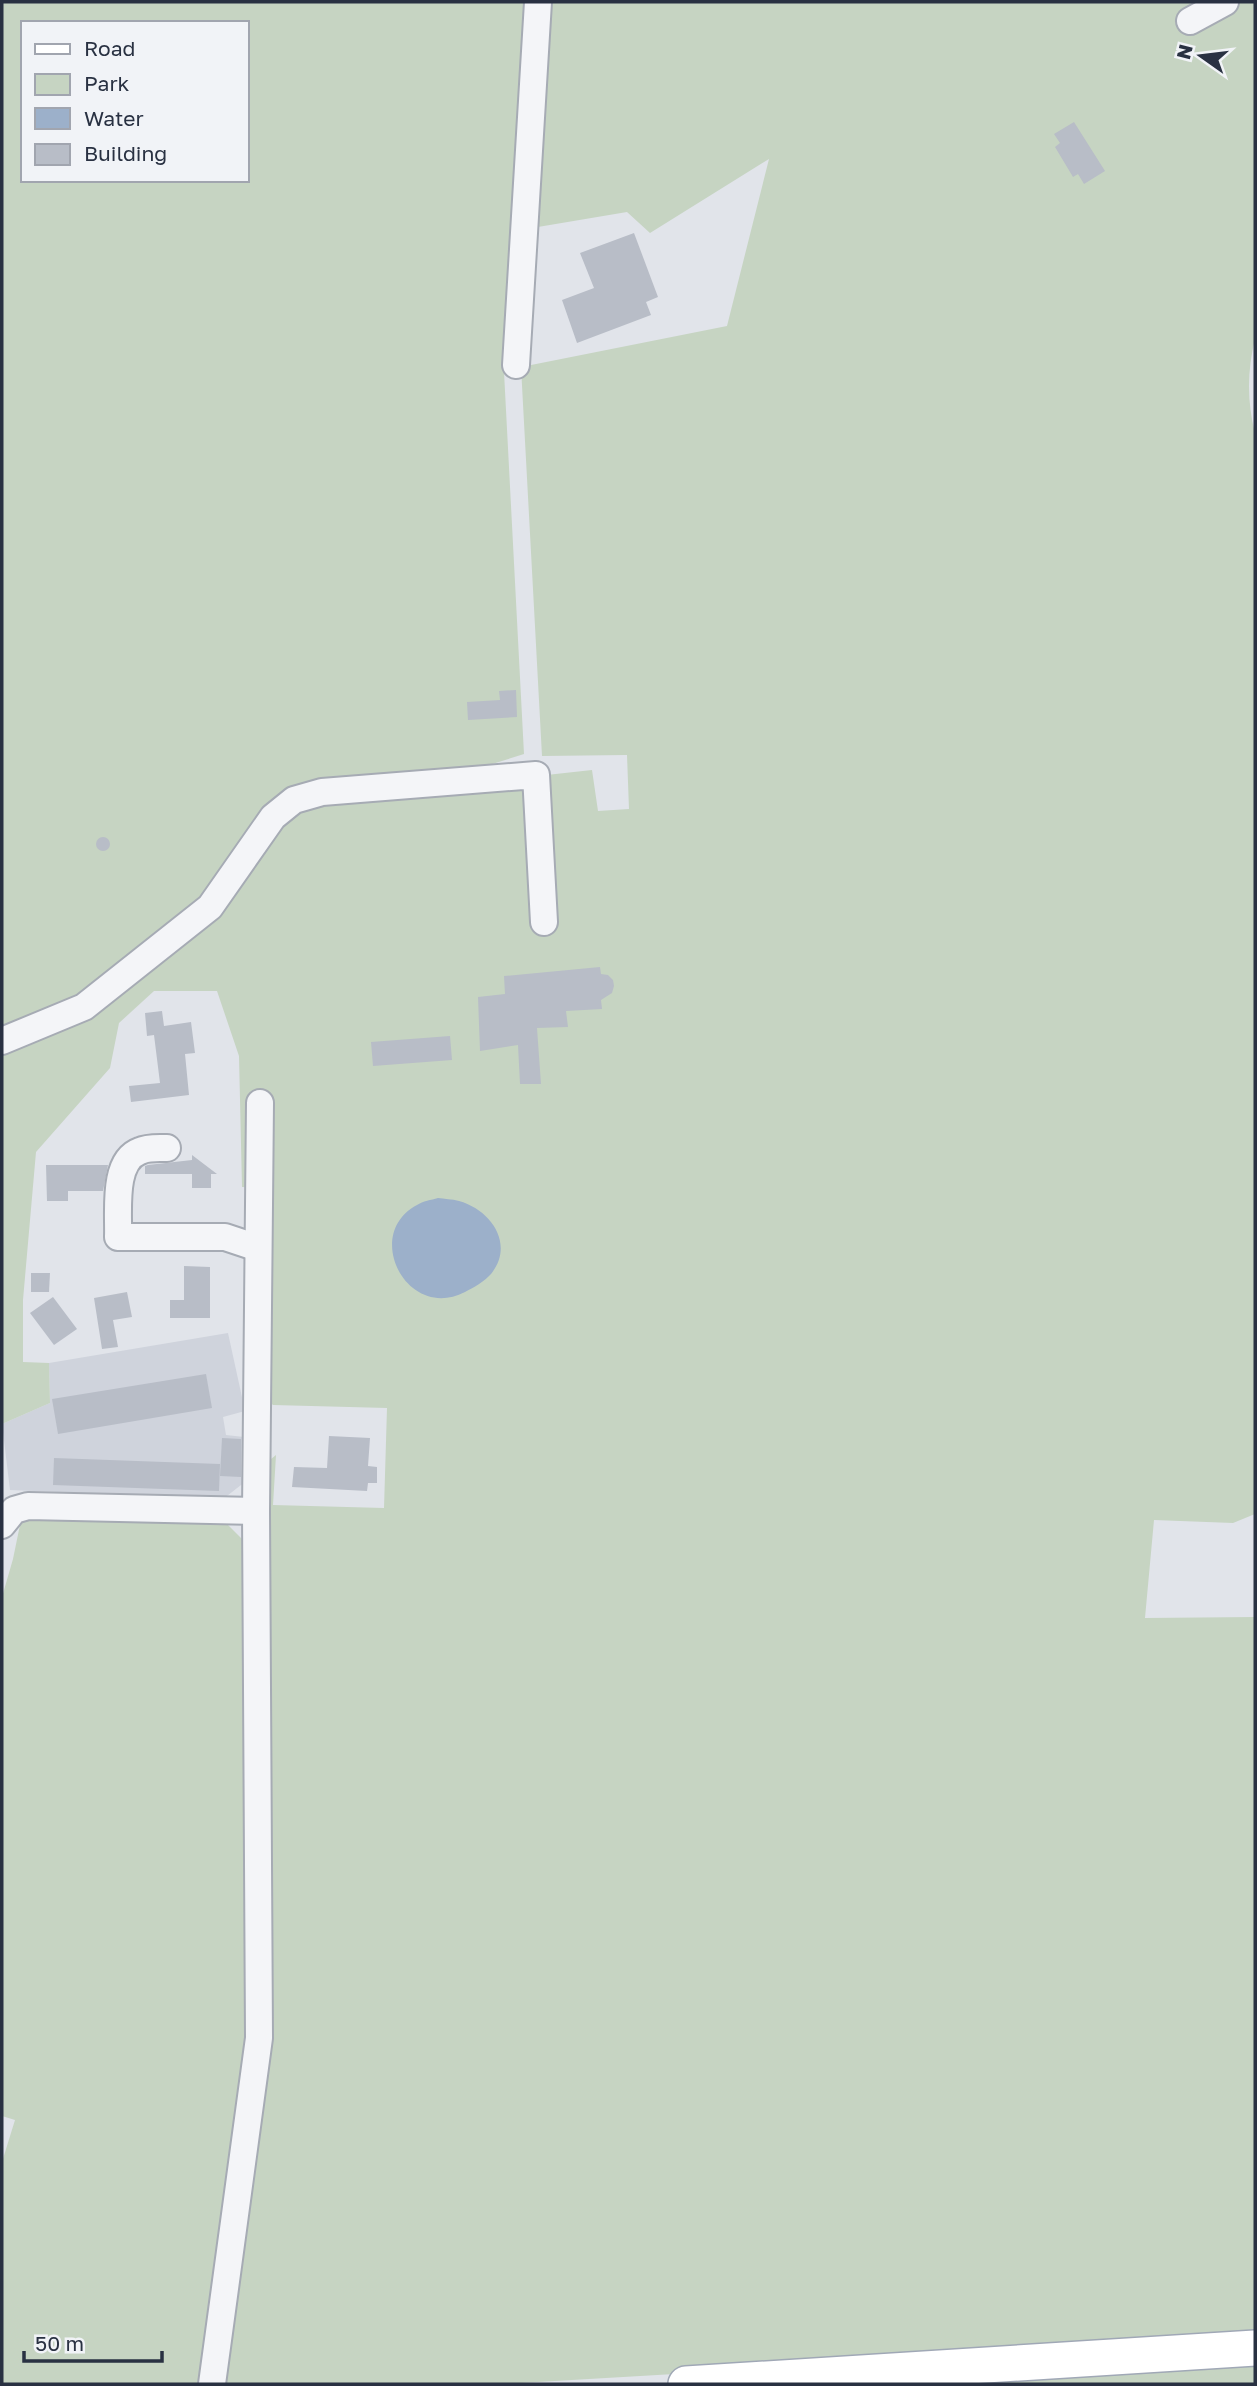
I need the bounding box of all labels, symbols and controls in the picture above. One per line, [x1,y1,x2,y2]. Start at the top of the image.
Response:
legend [21,21,248,182]
north arrow [1166,21,1236,91]
text: Road [84,35,135,61]
text: N [1171,42,1197,62]
text: Park [84,70,130,96]
text: Water [84,105,144,131]
text: Building [84,140,167,166]
scale bar [24,2320,163,2364]
text: 50 m [35,2330,84,2356]

